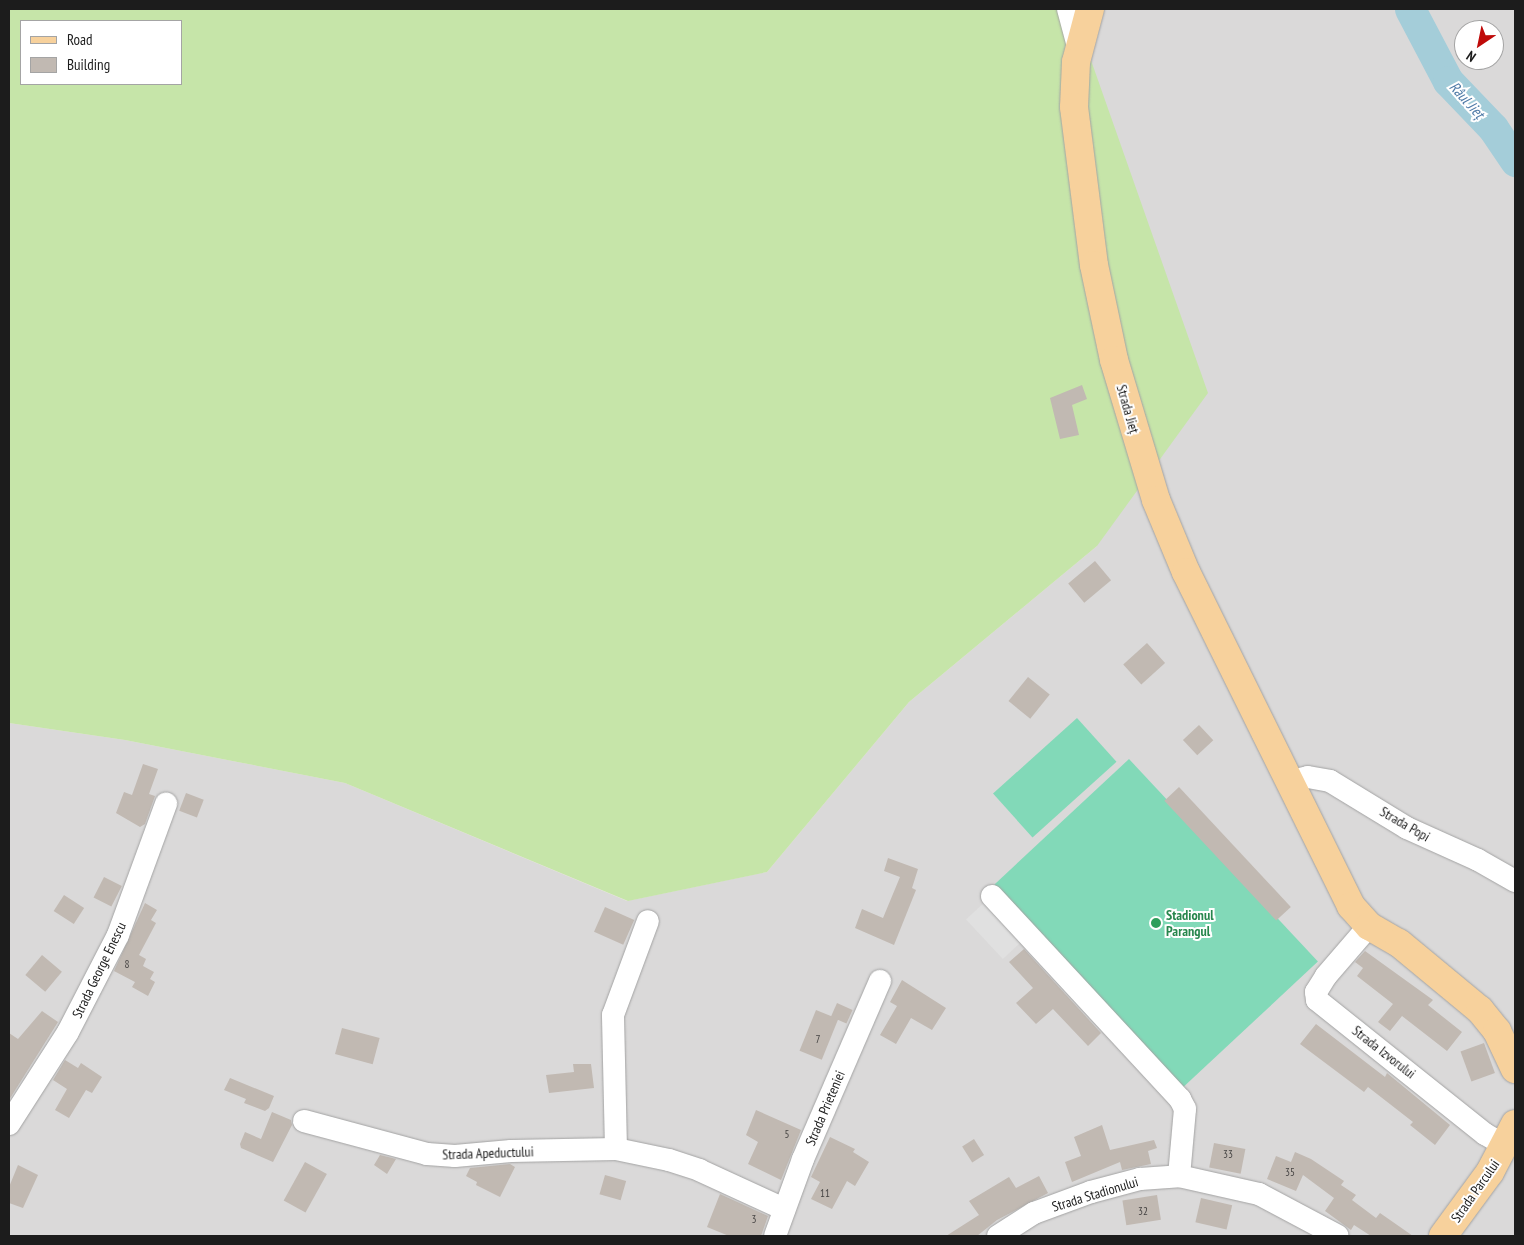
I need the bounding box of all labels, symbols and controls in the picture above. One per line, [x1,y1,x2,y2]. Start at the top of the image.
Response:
legend [20,20,182,85]
north arrow [1454,20,1504,70]
text: Road [67,30,93,49]
text: N [1463,47,1479,66]
text: Building [67,55,110,74]
water label: Râul Jieț [1446,78,1488,122]
street label: Strada Jieț [1113,383,1143,435]
street label: Strada Popi [1377,803,1433,845]
place label: Stadionul Parangul [1166,907,1214,940]
marker: Stadionul Parangul [1150,917,1162,929]
street label: Strada George Enescu [68,919,130,1021]
house number: 8 [125,957,129,971]
street label: Strada Izvorului [1349,1022,1419,1082]
house number: 7 [816,1032,820,1046]
street label: Strada Prieteniei [802,1068,848,1148]
house number: 5 [785,1127,789,1141]
street label: Strada Apeductului [442,1143,534,1163]
house number: 33 [1223,1147,1233,1161]
street label: Strada Parcului [1447,1156,1503,1226]
house number: 35 [1285,1165,1295,1179]
street label: Strada Stadionului [1050,1173,1140,1215]
house number: 11 [820,1186,830,1200]
house number: 32 [1138,1204,1148,1218]
house number: 3 [752,1212,756,1226]

